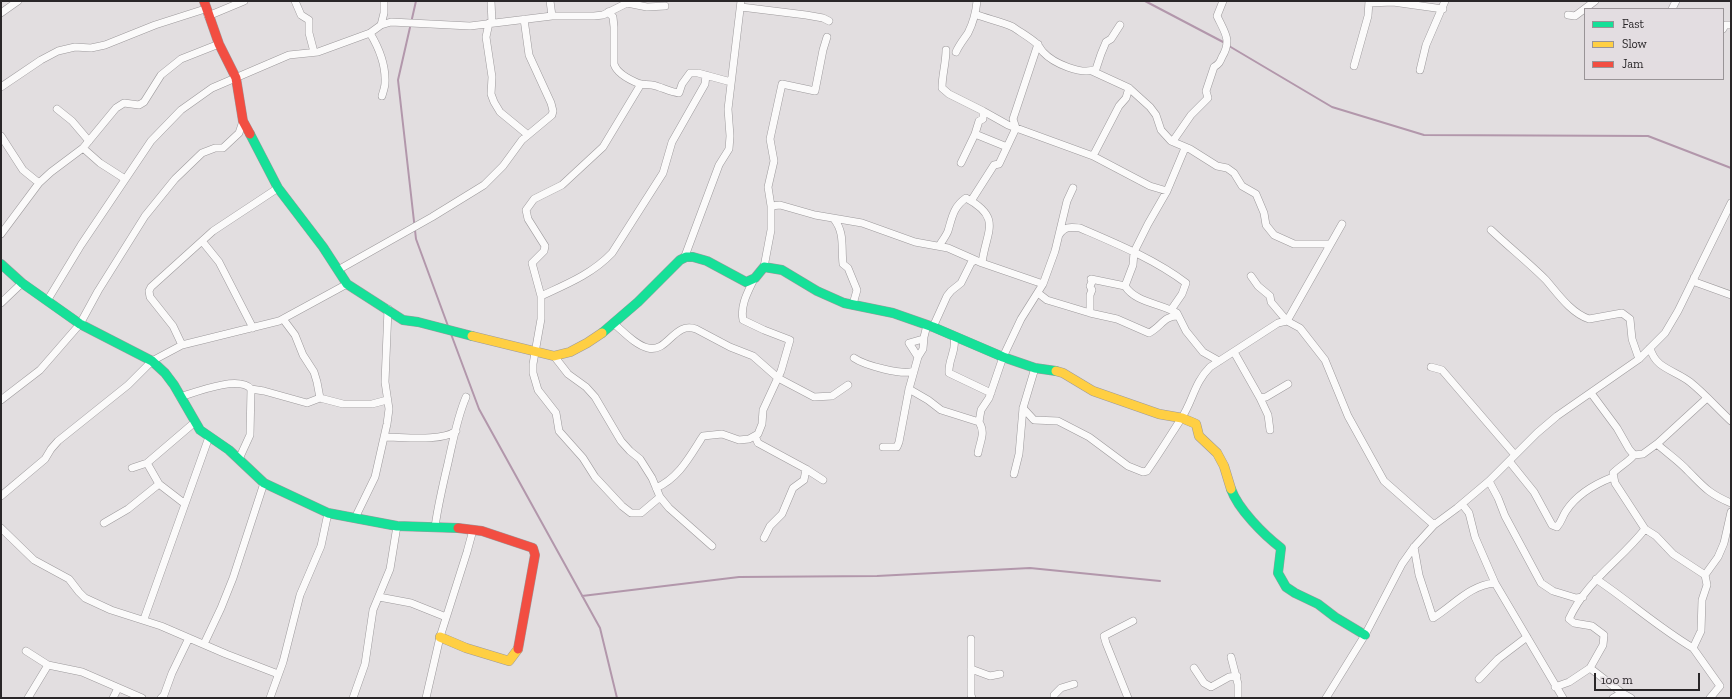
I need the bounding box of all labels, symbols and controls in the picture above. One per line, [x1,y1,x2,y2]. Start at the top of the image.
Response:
legend [1584,8,1724,80]
text: Fast [1622,17,1644,31]
text: Slow [1622,37,1647,51]
text: Jam [1622,57,1643,71]
scale bar [1596,665,1702,691]
text: 100 m [1601,673,1633,687]

